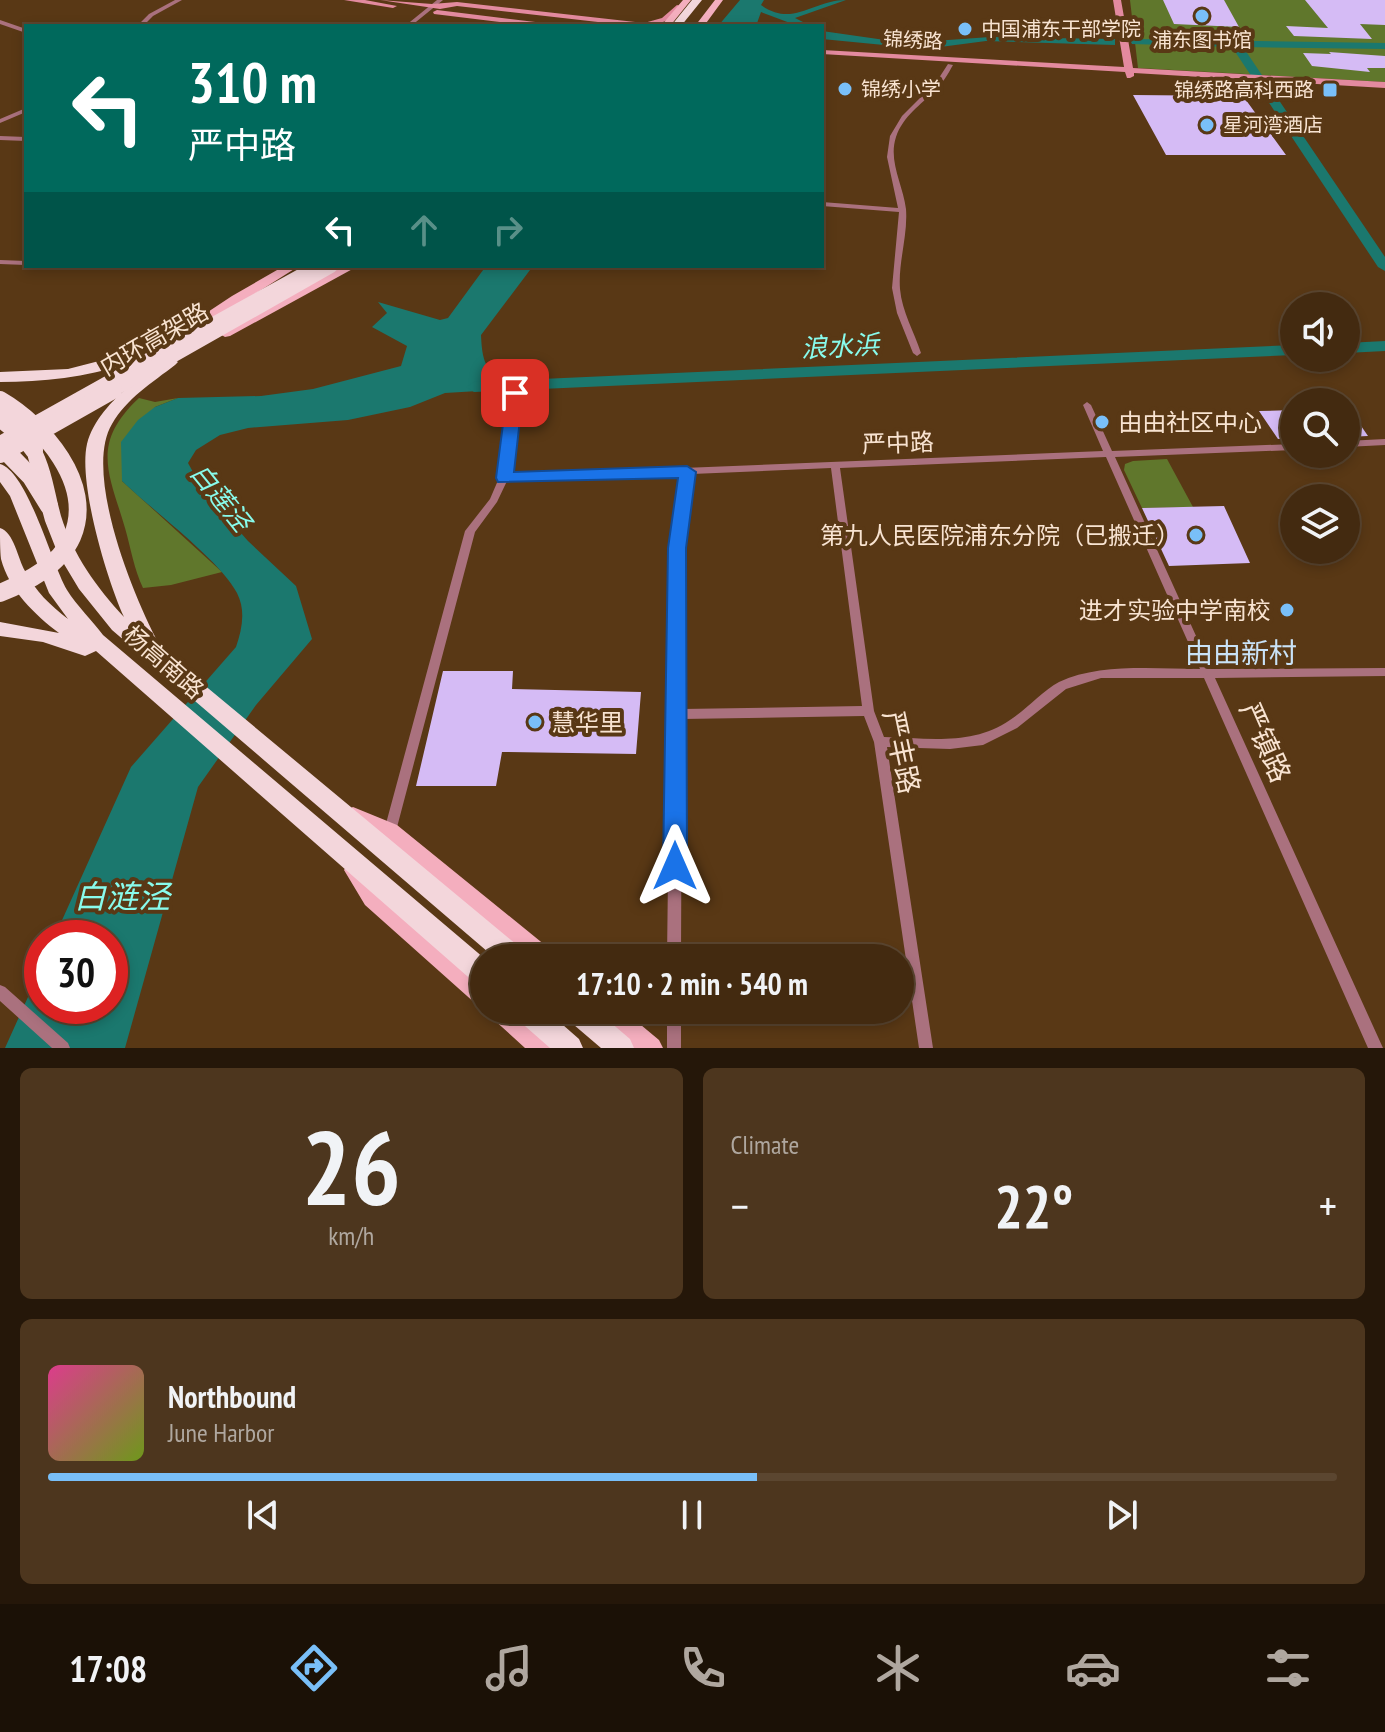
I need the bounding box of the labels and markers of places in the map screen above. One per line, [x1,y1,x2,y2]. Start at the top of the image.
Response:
marker: 浦东图书馆 [1193,7,1211,25]
place label: 中国浦东干部学院 [981,16,1141,42]
marker: 中国浦东干部学院 [956,20,974,38]
place label: 浦东图书馆 [1152,27,1252,53]
place label: 锦绣小学 [861,76,941,102]
place label: 锦绣路高科西路 [1174,77,1314,103]
marker: 锦绣小学 [836,80,854,98]
marker: 锦绣路高科西路 [1321,81,1339,99]
place label: 星河湾酒店 [1223,112,1323,138]
marker: 星河湾酒店 [1198,116,1216,134]
pin [481,359,549,427]
place label: 由由社区中心 [1118,407,1262,438]
marker: 由由社区中心 [1093,413,1111,431]
place label: 第九人民医院浦东分院（已搬迁） [820,520,1180,551]
marker: 第九人民医院浦东分院（已搬迁） [1187,526,1205,544]
place label: 进才实验中学南校 [1079,595,1271,626]
marker: 进才实验中学南校 [1278,601,1296,619]
place label: 慧华里 [551,707,623,738]
marker: 慧华里 [526,713,544,731]

